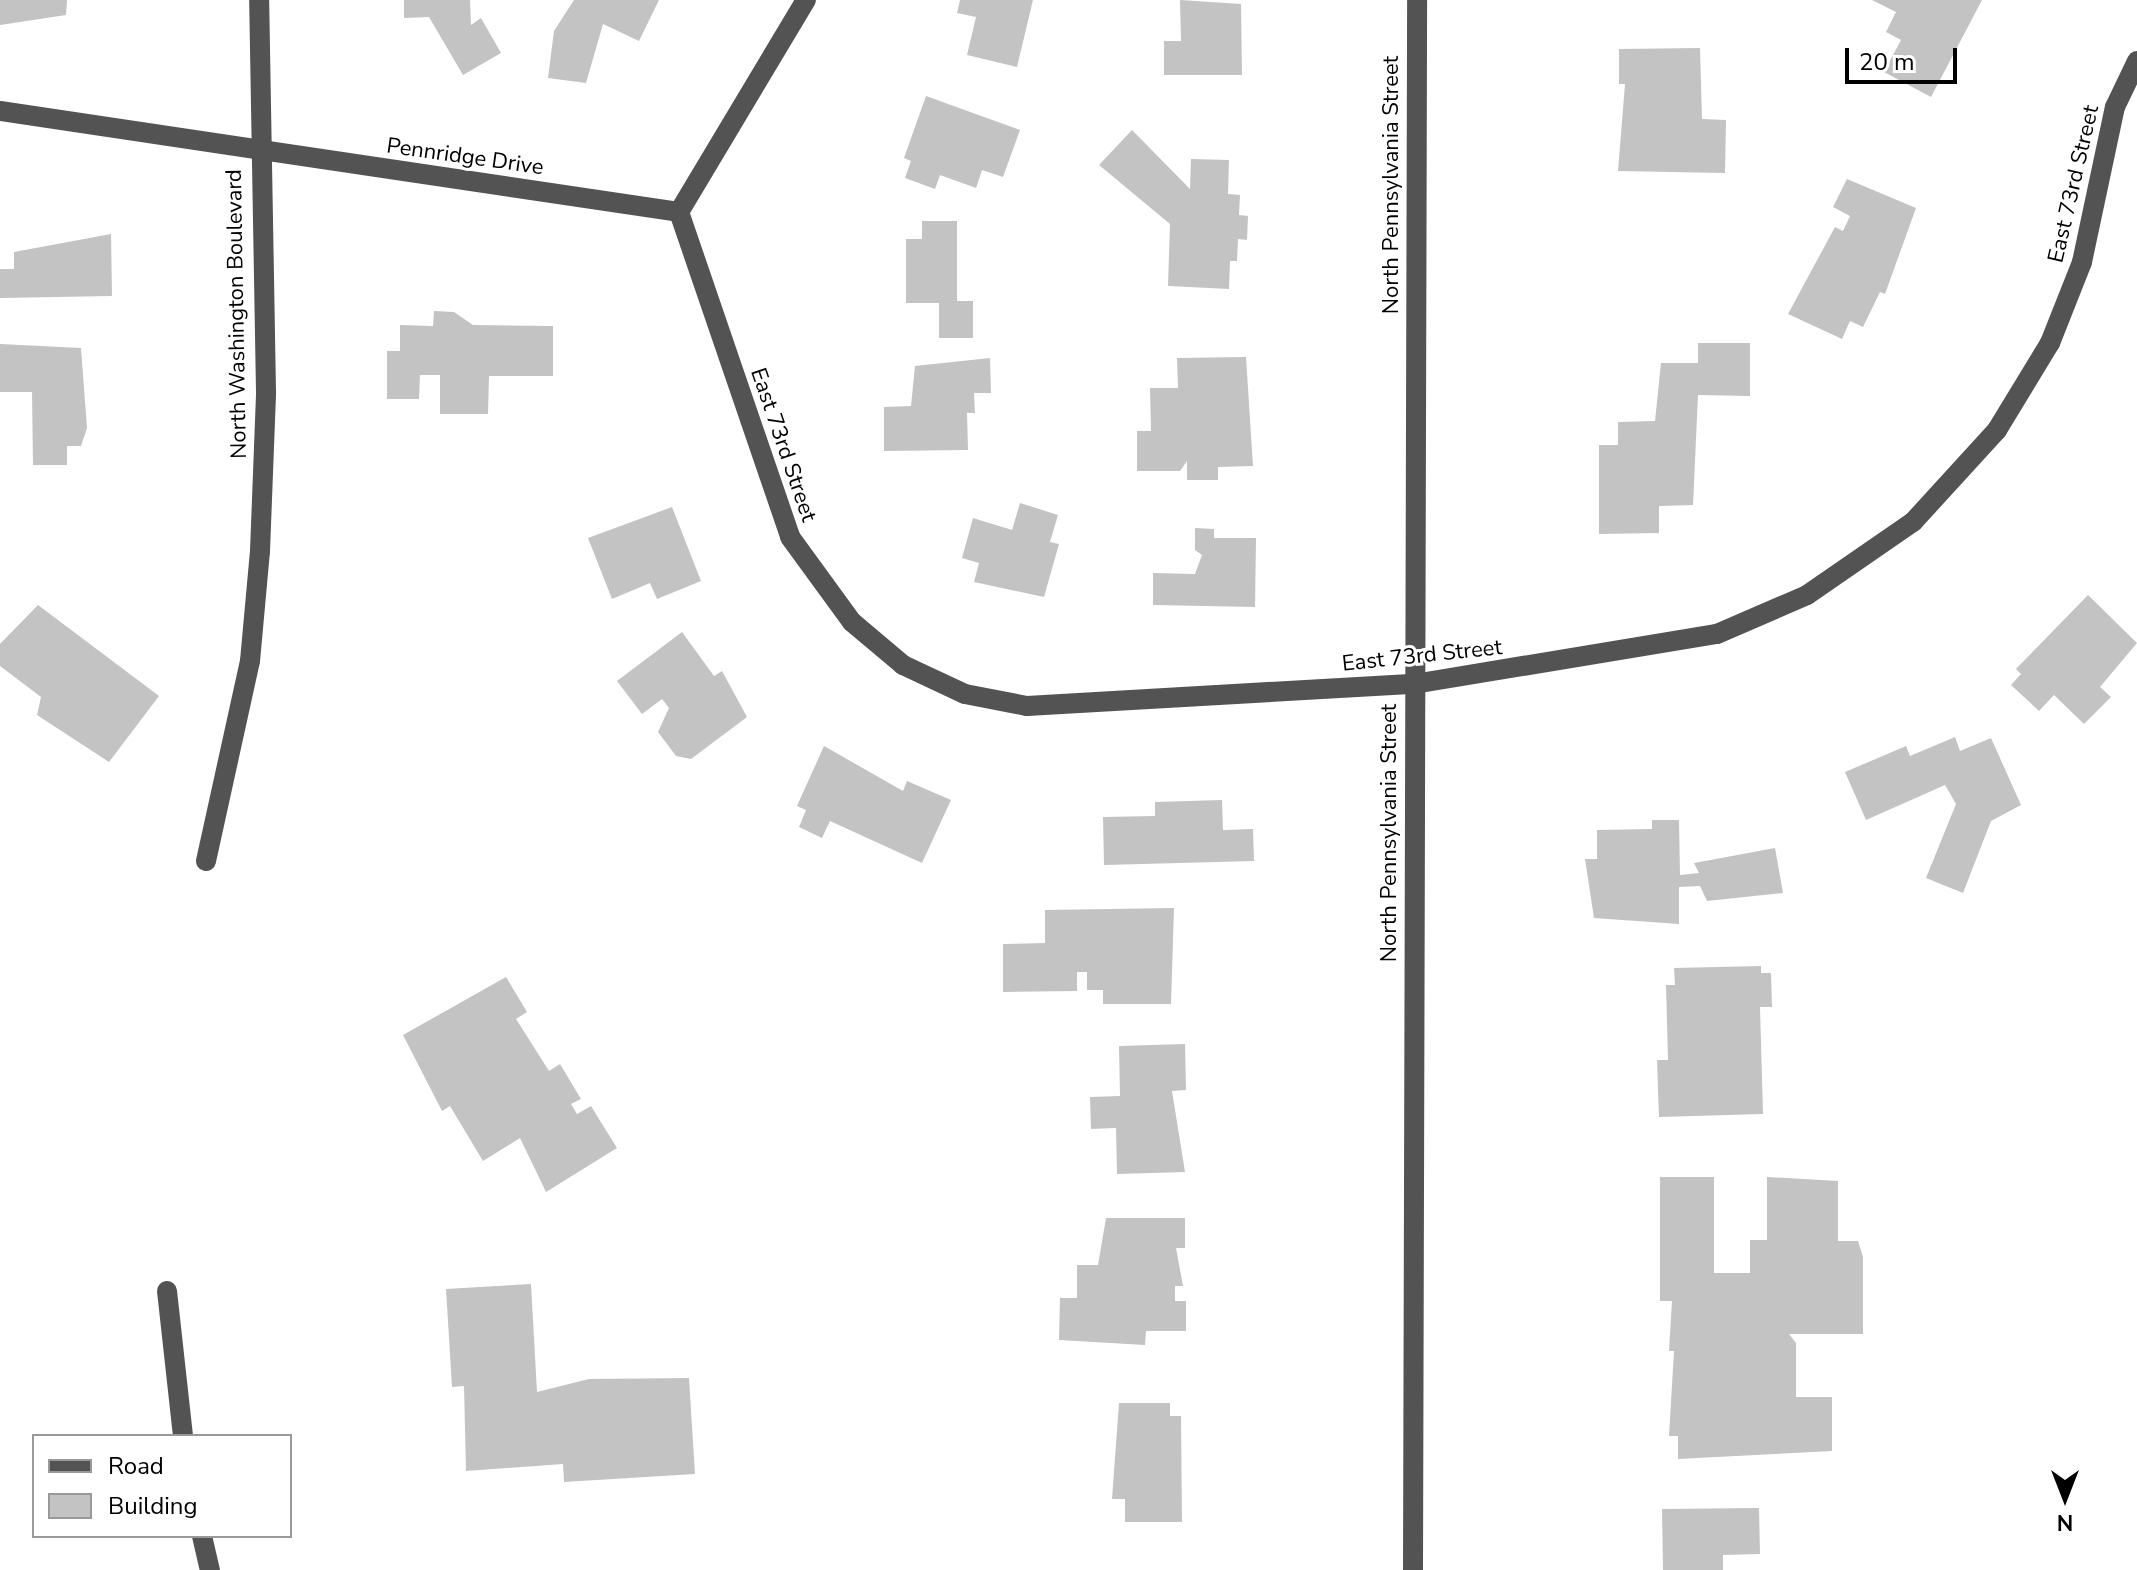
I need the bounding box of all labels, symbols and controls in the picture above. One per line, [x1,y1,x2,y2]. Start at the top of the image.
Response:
scale bar [1849,32,1961,82]
text: 20 m [1859,46,1915,78]
street label: North Pennsylvania Street [1379,56,1405,314]
street label: East 73rd Street [2043,103,2105,265]
street label: Pennridge Drive [385,133,545,181]
street label: North Washington Boulevard [221,169,253,459]
street label: East 73rd Street [744,365,822,525]
street label: East 73rd Street [1341,634,1503,678]
street label: North Pennsylvania Street [1377,704,1403,962]
legend [32,1434,292,1538]
text: Road [108,1450,164,1482]
north arrow [2025,1458,2105,1538]
text: Building [108,1490,198,1522]
text: N [2057,1507,2073,1537]

